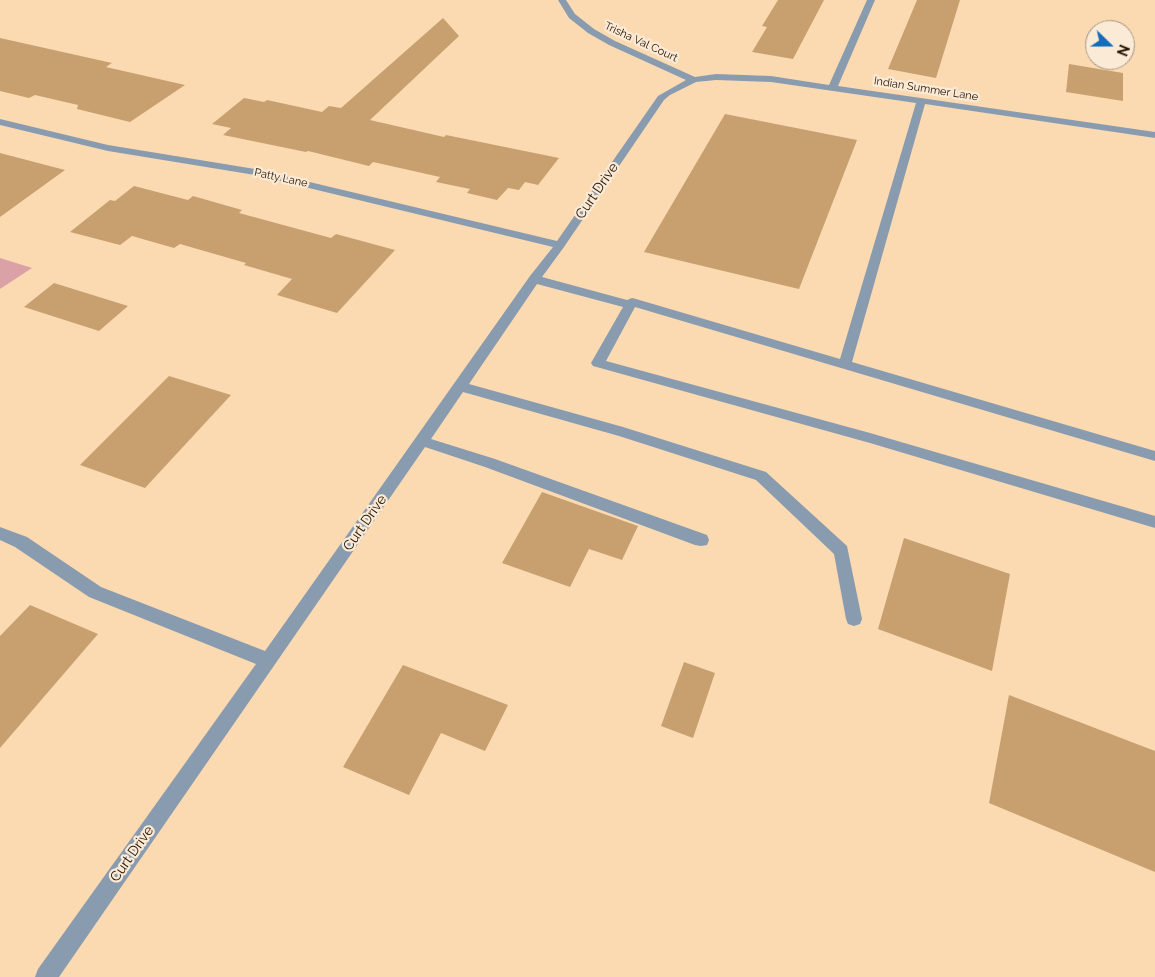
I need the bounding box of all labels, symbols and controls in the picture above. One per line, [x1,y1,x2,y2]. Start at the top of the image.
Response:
street label: Trisha Val Court [602,19,680,65]
north arrow [1085,20,1135,70]
text: N [1114,42,1132,58]
street label: Indian Summer Lane [873,74,979,104]
street label: Curt Drive [572,160,622,222]
street label: Patty Lane [253,166,309,190]
street label: Curt Drive [340,492,390,554]
street label: Curt Drive [107,823,157,885]

